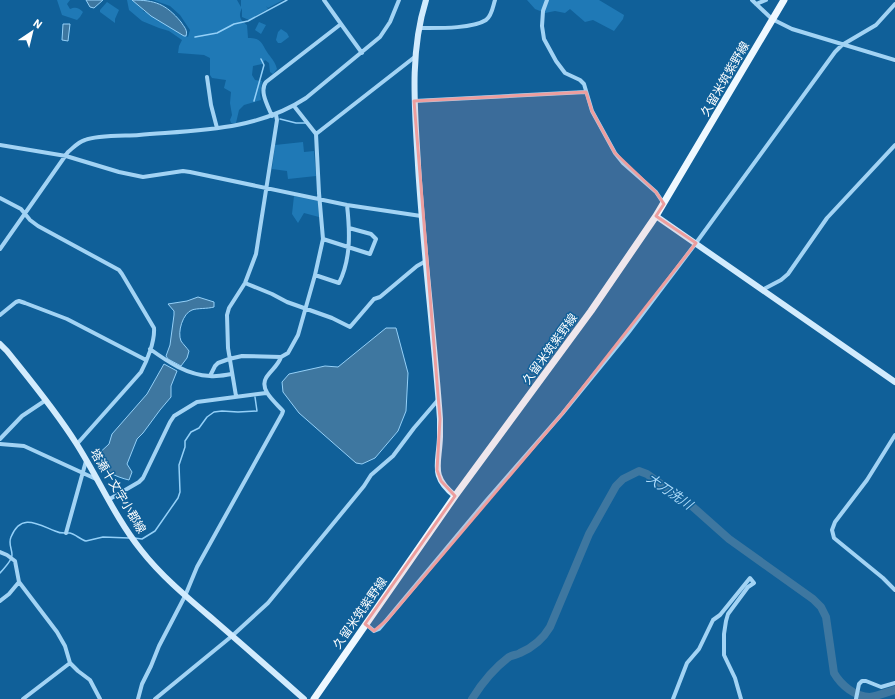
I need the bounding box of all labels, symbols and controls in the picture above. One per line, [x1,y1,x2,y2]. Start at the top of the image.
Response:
north arrow [12,12,52,52]
text: N [30,16,45,32]
street label: 久留米筑紫野線 [697,39,752,119]
street label: 久留米筑紫野線 [519,310,580,387]
street label: 塔瀬十文字小郡線 [87,446,150,536]
water label: 大刀洗川 [644,470,698,514]
street label: 久留米筑紫野線 [329,574,390,651]

